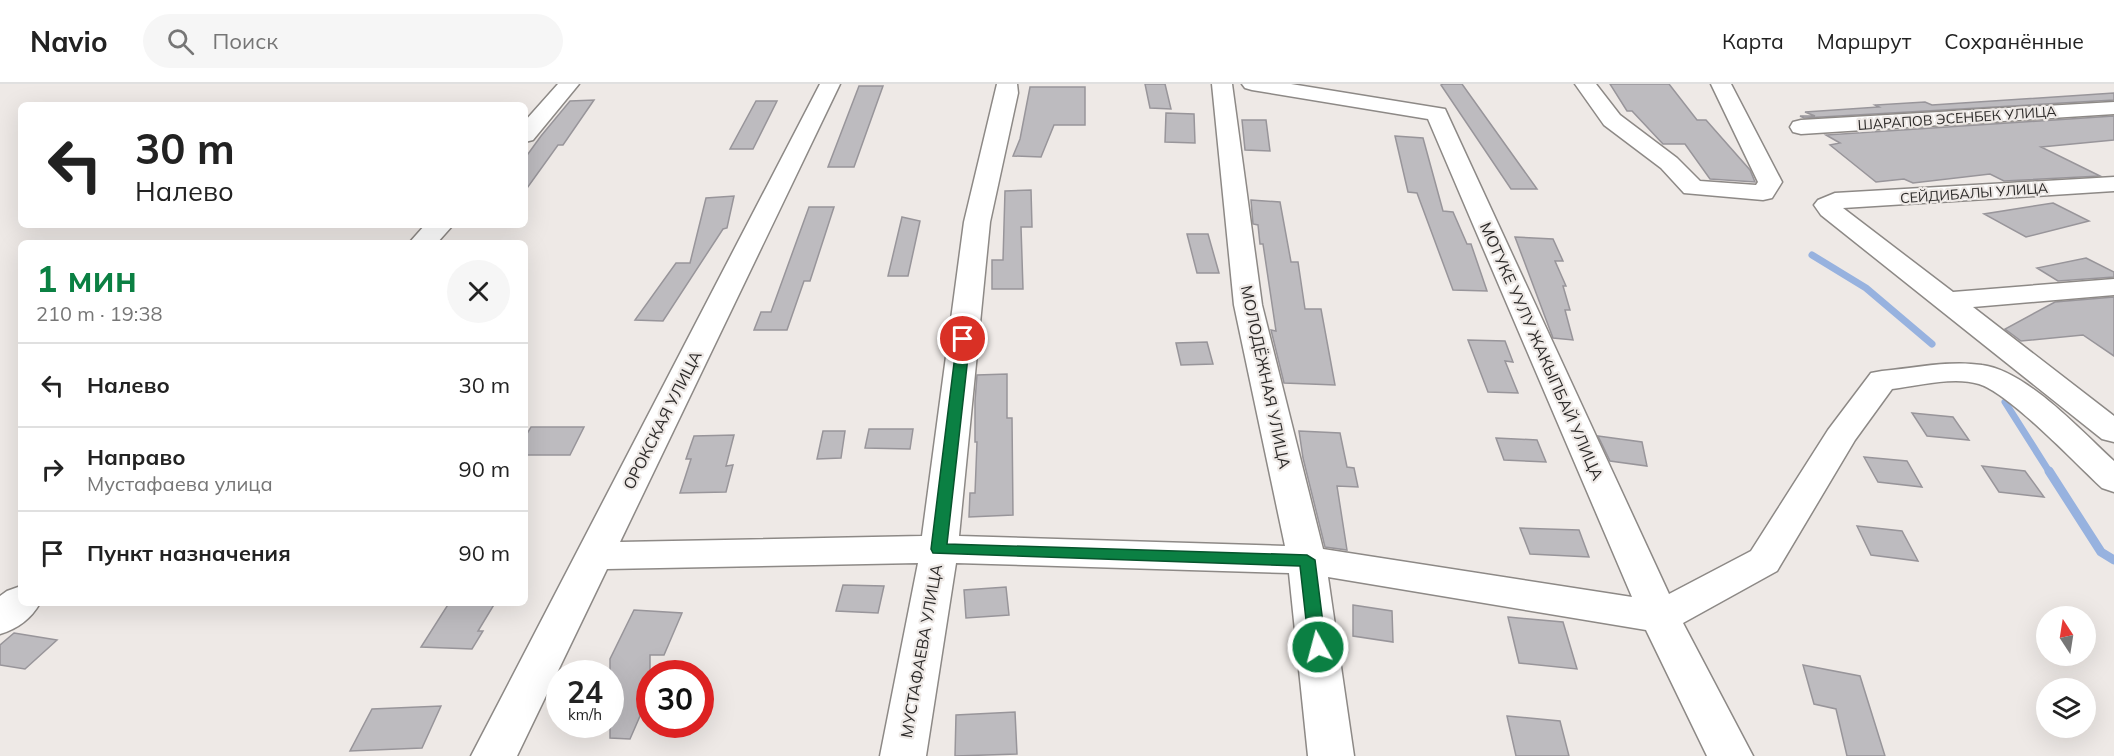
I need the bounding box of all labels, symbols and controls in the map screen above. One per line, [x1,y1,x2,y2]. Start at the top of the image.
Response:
search box [143,14,563,68]
text: Navio [30,24,107,59]
icon: search [164,25,197,58]
text: Поиск [212,27,278,55]
text: Карта [1722,28,1784,54]
text: Маршрут [1817,28,1911,54]
text: Сохранённые [1944,28,2084,54]
street label: ШАРАПОВ ЭСЕНБЕК УЛИЦА [1857,102,2058,134]
text: 30 m [135,122,235,175]
icon: left [36,126,114,204]
text: Налево [135,174,234,208]
street label: СЕЙДИБАЛЫ УЛИЦА [1899,179,2049,207]
street label: МОТУКЕ УУЛУ ЖАКЫПБАЙ УЛИЦА [1476,219,1608,483]
text: 1 мин [36,256,137,301]
button: close [447,260,510,323]
street label: МОЛОДЁЖНАЯ УЛИЦА [1237,283,1295,471]
text: 210 m · 19:38 [36,301,162,326]
pin [937,313,988,364]
icon: arrive [946,322,979,355]
street label: ОРОКСКАЯ УЛИЦА [618,347,706,493]
icon: left [36,369,69,402]
text: Налево [87,371,170,399]
text: 30 m [459,371,510,399]
text: Направо [87,443,185,471]
icon: right [36,453,69,486]
text: 90 m [459,455,510,483]
text: Мустафаева улица [87,471,273,496]
icon: arrive [36,537,69,570]
text: Пункт назначения [87,539,291,567]
text: 90 m [459,539,510,567]
street label: МУСТАФАЕВА УЛИЦА [896,562,946,739]
north arrow [2036,606,2096,666]
map controls [2036,606,2096,738]
position arrow [1286,615,1350,679]
speed limit sign: 30 [636,660,714,738]
text: 24 [567,673,603,711]
button: layers [2036,678,2096,738]
text: km/h [568,705,602,724]

